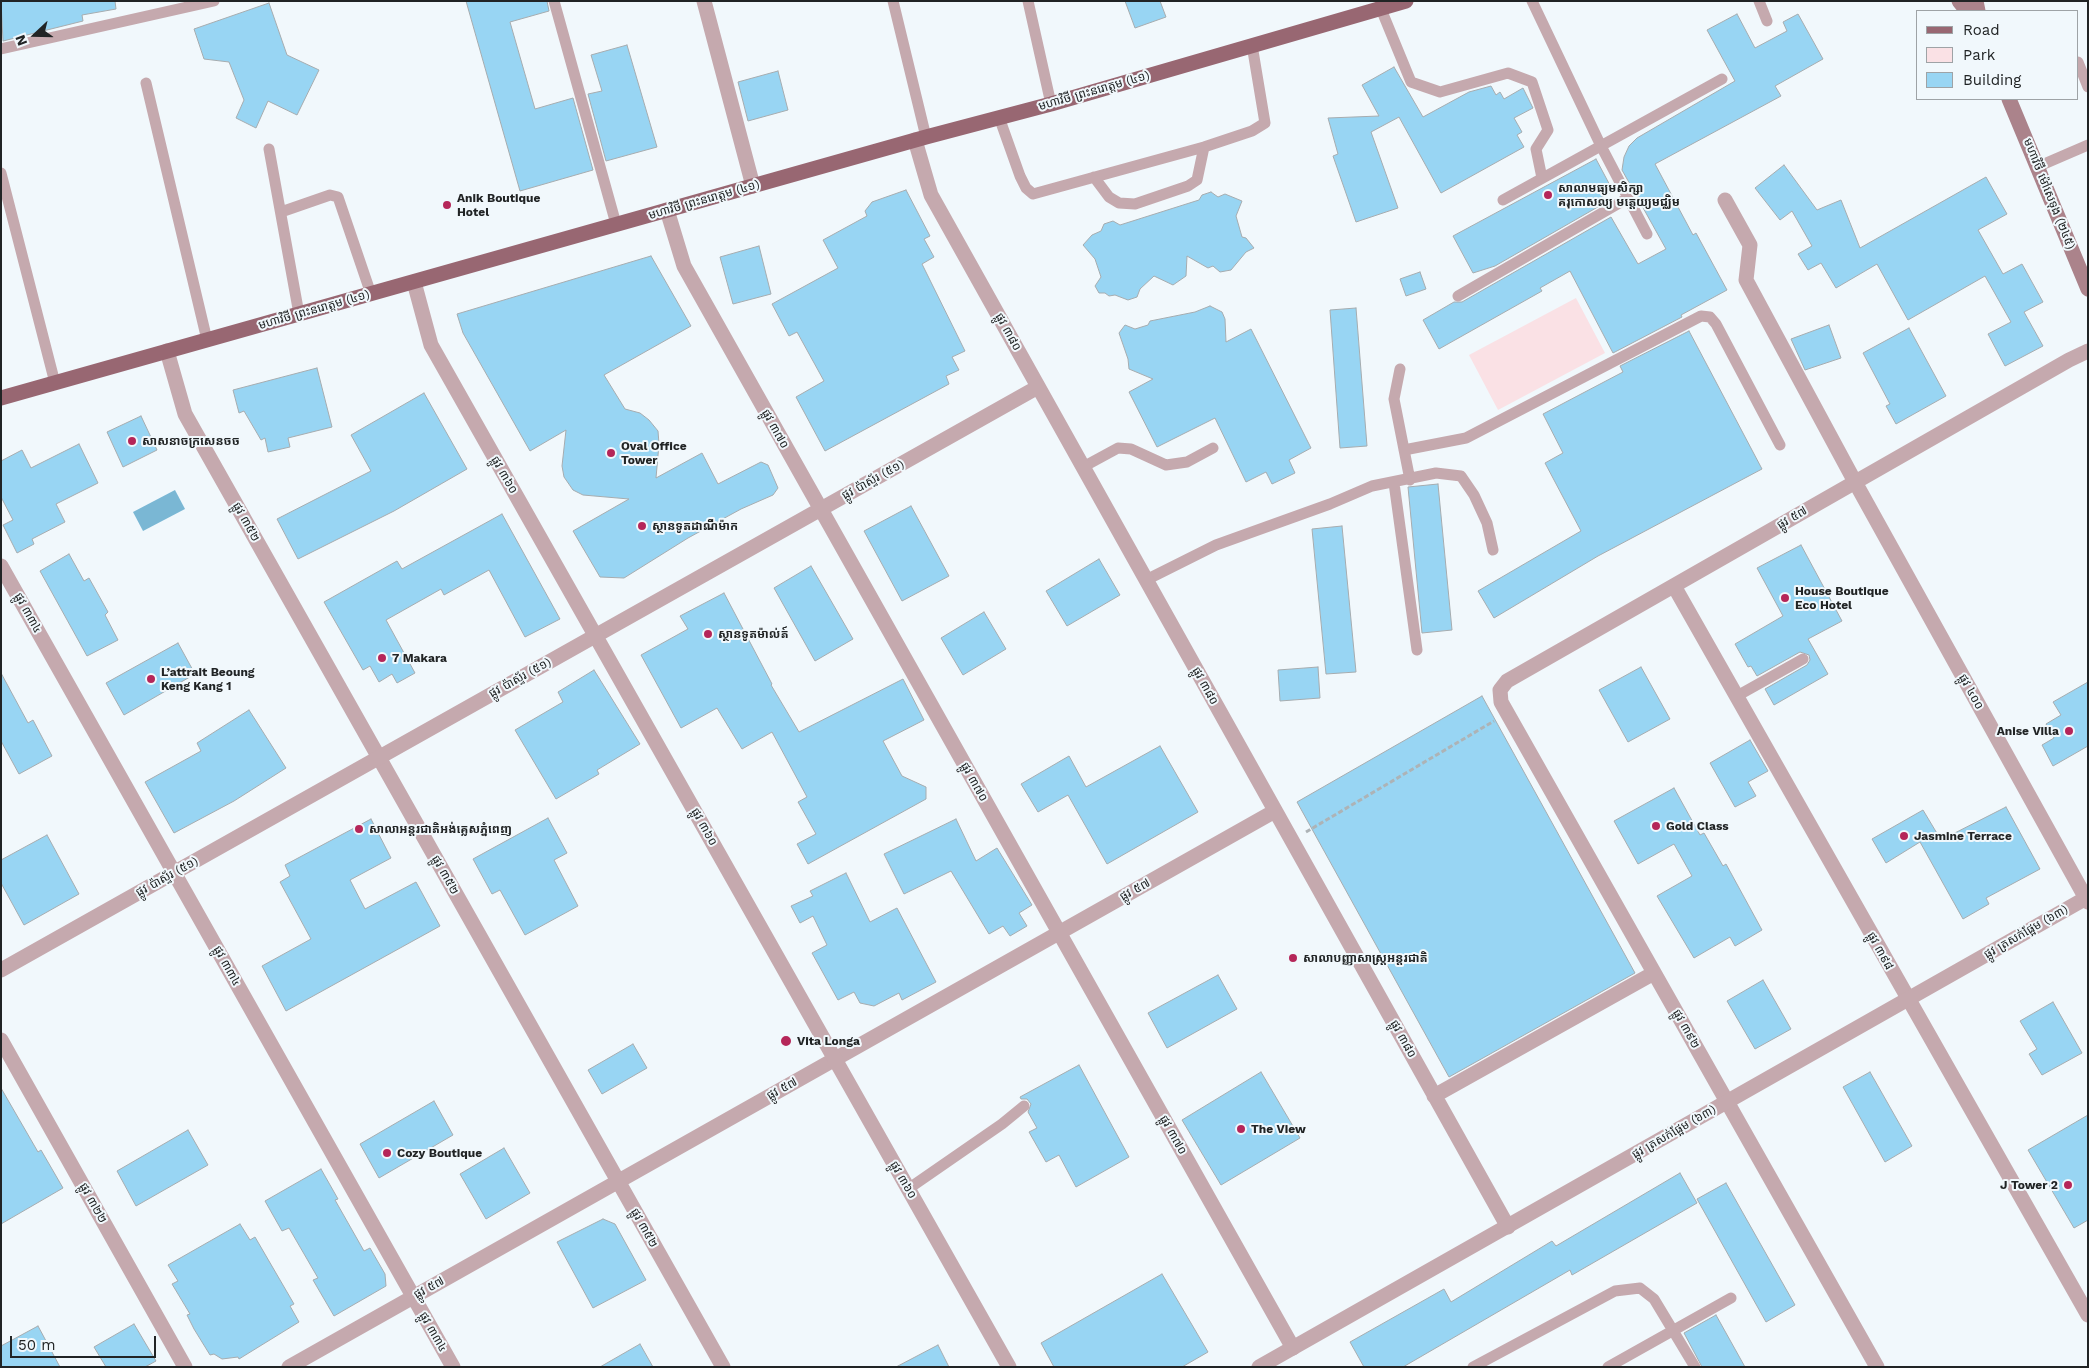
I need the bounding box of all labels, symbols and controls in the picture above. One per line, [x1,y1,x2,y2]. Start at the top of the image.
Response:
north arrow [10,10,60,60]
legend [1916,10,2079,100]
text: Road [1963,21,2000,39]
text: N [12,33,30,48]
text: Park [1963,46,1995,64]
street label: មហាវិថី ព្រះនរោត្តម (៤១) [1037,68,1151,114]
text: Building [1963,71,2021,89]
street label: មហាវិថី ម៉ៅសេទុង (២៤៥) [2020,136,2078,252]
street label: មហាវិថី ព្រះនរោត្តម (៤១) [647,177,761,223]
place label: សាលាមធ្យមសិក្សា គរុកោសល្យ មត្តេយ្យមជ្ឈិម [1558,181,1680,209]
marker: សាលាមធ្យមសិក្សា គរុកោសល្យ មត្តេយ្យមជ្ឈិម [1542,189,1554,201]
place label: Anik Boutique Hotel [457,191,540,219]
marker: Anik Boutique Hotel [441,199,453,211]
street label: មហាវិថី ព្រះនរោត្តម (៤១) [257,287,371,333]
street label: ផ្លូវ ៣៨០ [992,310,1024,354]
street label: ផ្លូវ ៣៧០ [758,407,792,451]
place label: សាសនាចក្រសេនចច [142,434,240,448]
marker: សាសនាចក្រសេនចច [126,435,138,447]
place label: Oval Office Tower [621,439,687,467]
marker: Oval Office Tower [605,447,617,459]
street label: ផ្លូវ ៣៦០ [487,454,521,496]
street label: ផ្លូវ ប៉ាស្ទ័រ (៥១) [839,457,907,503]
street label: ផ្លូវ ៣៥២ [229,500,263,544]
street label: ផ្លូវ ៥៧ [1774,504,1810,532]
place label: ស្ថានទូតដាណឺម៉ាក [652,519,738,533]
marker: ស្ថានទូតដាណឺម៉ាក [636,520,648,532]
place label: House Boutique Eco Hotel [1795,584,1889,612]
street label: ផ្លូវ ៣៣៤ [11,590,45,636]
marker: House Boutique Eco Hotel [1779,592,1791,604]
place label: ស្ថានទូតម៉ាល់ត៍ [718,627,789,641]
marker: ស្ថានទូតម៉ាល់ត៍ [702,628,714,640]
place label: 7 Makara [392,651,447,665]
marker: 7 Makara [376,652,388,664]
street label: ផ្លូវ ប៉ាស្ទ័រ (៥១) [486,655,554,701]
street label: ផ្លូវ ៣៨០ [1189,664,1221,708]
place label: L’attrait Beoung Keng Kang 1 [161,665,255,693]
street label: ផ្លូវ ៤០០ [1955,672,1987,712]
marker: L’attrait Beoung Keng Kang 1 [145,673,157,685]
place label: Anise Villa [1997,724,2059,738]
marker: Anise Villa [2063,725,2075,737]
street label: ផ្លូវ ៣៧០ [957,760,991,804]
street label: ផ្លូវ ៣៦០ [688,805,720,849]
place label: Gold Class [1666,819,1729,833]
marker: Gold Class [1650,820,1662,832]
place label: សាលាអន្តរជាតិអង់គ្លេសភ្នំពេញ [369,822,512,836]
marker: សាលាអន្តរជាតិអង់គ្លេសភ្នំពេញ [353,823,365,835]
place label: Jasmine Terrace [1914,829,2012,843]
marker: Jasmine Terrace [1898,830,1910,842]
street label: ផ្លូវ ៣៥២ [428,853,462,897]
street label: ផ្លូវ ប៉ាស្ទ័រ (៥១) [133,854,201,900]
street label: ផ្លូវ ៥៧ [1117,876,1153,904]
street label: ផ្លូវ ត្រសក់ផ្អែម (៦៣) [1981,902,2071,962]
street label: ផ្លូវ ៣៩៨ [1864,929,1896,973]
street label: ផ្លូវ ៣៣៤ [210,943,244,989]
place label: សាលាបញ្ញាសាស្ត្រអន្តរជាតិ [1303,951,1428,965]
marker: សាលាបញ្ញាសាស្ត្រអន្តរជាតិ [1287,952,1299,964]
street label: ផ្លូវ ៣៩២ [1669,1007,1703,1051]
street label: ផ្លូវ ៣៨០ [1387,1017,1419,1061]
marker: Vita Longa [779,1034,793,1048]
place label: Vita Longa [797,1034,860,1048]
street label: ផ្លូវ ៥៧ [764,1075,800,1103]
street label: ផ្លូវ ត្រសក់ផ្អែម (៦៣) [1629,1102,1719,1162]
street label: ផ្លូវ ៣៧០ [1156,1113,1190,1157]
place label: The View [1251,1122,1306,1136]
marker: The View [1235,1123,1247,1135]
place label: Cozy Boutique [397,1146,482,1160]
marker: Cozy Boutique [381,1147,393,1159]
street label: ផ្លូវ ៣៦០ [886,1159,920,1201]
place label: J Tower 2 [2000,1178,2058,1192]
marker: J Tower 2 [2062,1179,2074,1191]
street label: ផ្លូវ ៣២២ [76,1180,110,1226]
street label: ផ្លូវ ៣៥២ [627,1206,661,1250]
street label: ផ្លូវ ៥៧ [411,1274,447,1302]
street label: ផ្លូវ ៣៣៤ [416,1309,450,1355]
scale bar [12,1326,159,1358]
text: 50 m [18,1336,55,1354]

